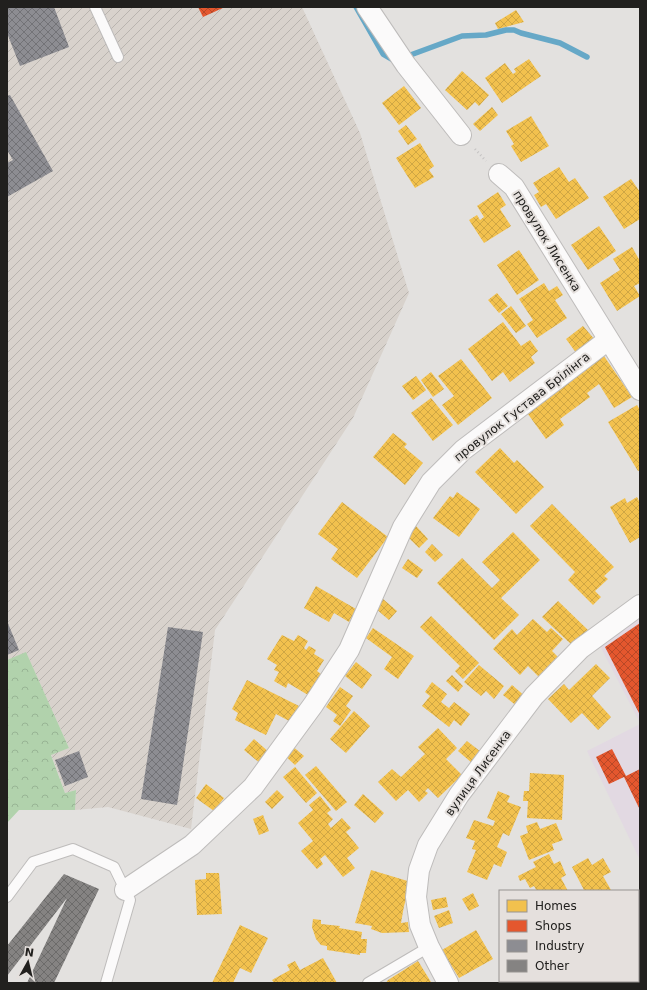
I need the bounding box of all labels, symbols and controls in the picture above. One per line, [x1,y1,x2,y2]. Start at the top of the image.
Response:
street label: провулок Лисенка [510,188,584,294]
street label: провулок Густава Брілінга [451,350,593,464]
street label: вулиця Лисенка [442,728,514,818]
legend [499,890,639,982]
text: Homes [535,899,577,913]
text: Shops [535,919,571,933]
text: Industry [535,939,584,953]
north arrow [8,942,48,982]
text: N [24,946,35,960]
text: Other [535,959,569,973]

